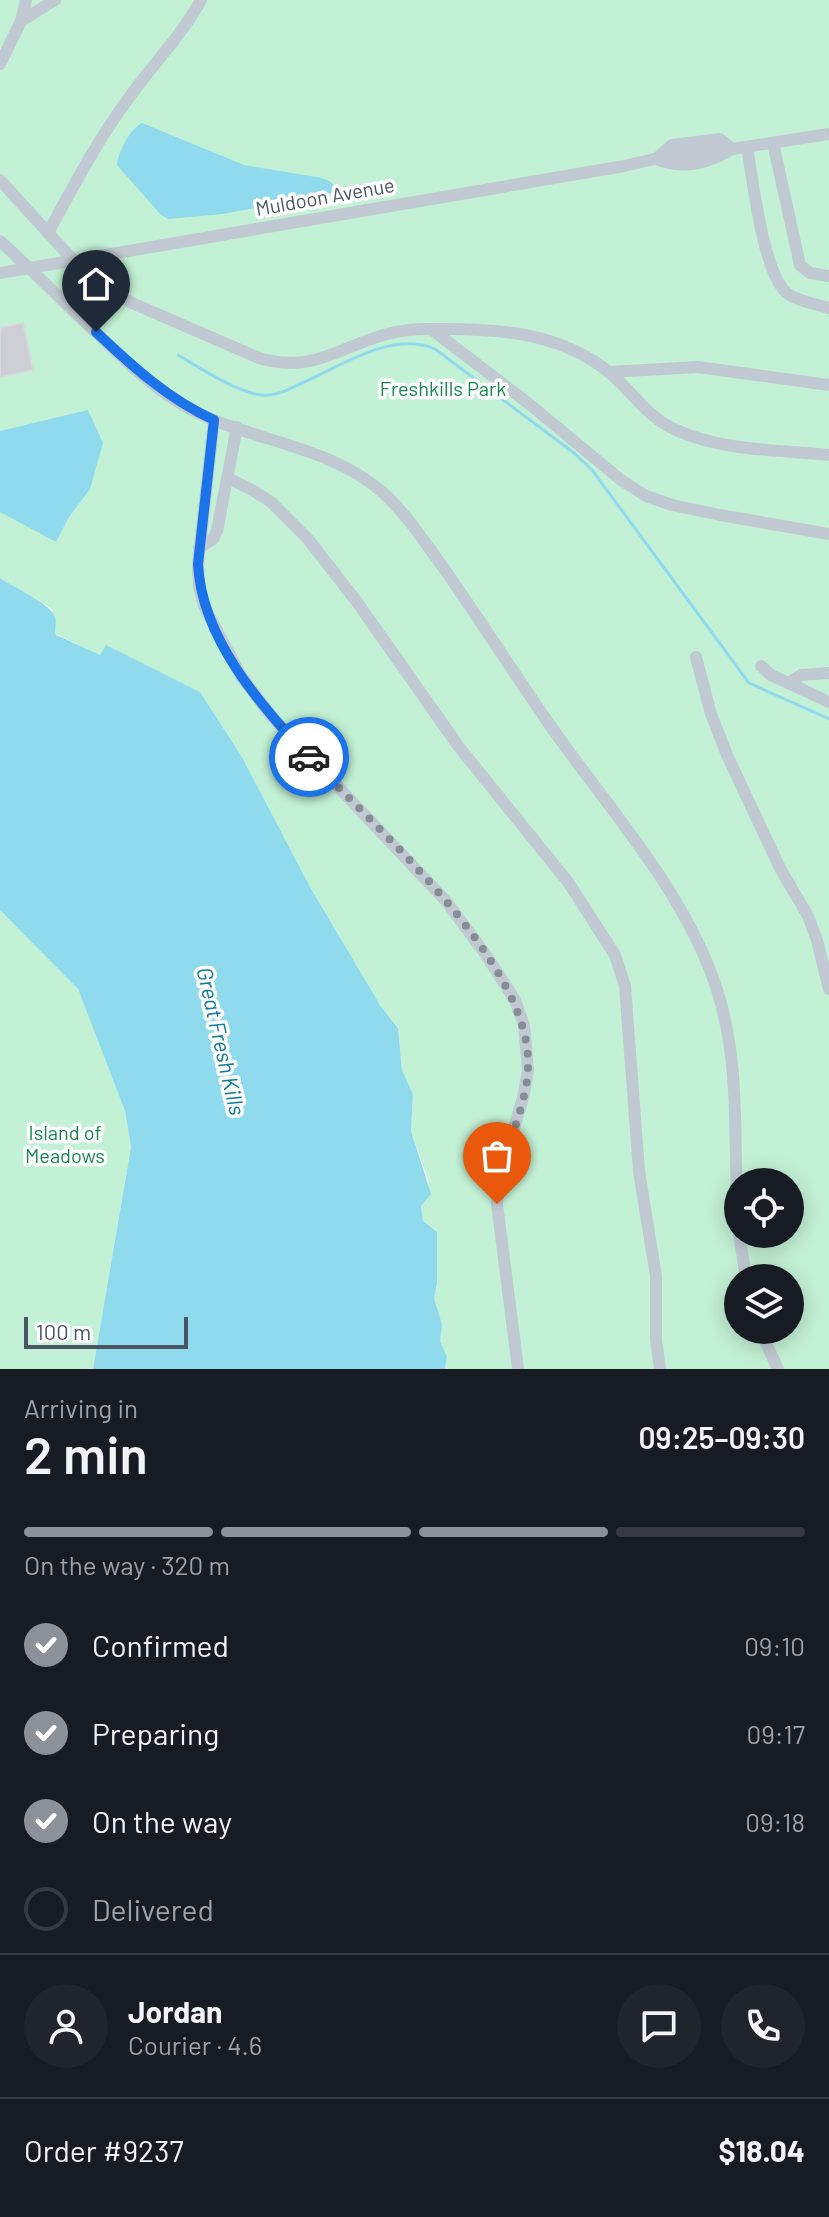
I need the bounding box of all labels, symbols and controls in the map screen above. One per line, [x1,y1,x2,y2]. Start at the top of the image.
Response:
street label: Muldoon Avenue [253,172,396,220]
pin [62,250,130,332]
icon: home [74,262,118,306]
park label: Freshkills Park [380,376,506,400]
courier [269,717,349,797]
icon: car [287,735,331,779]
water label: Great Fresh Kills [192,964,252,1117]
park label: Island of Meadows [25,1120,105,1167]
pin [463,1122,531,1204]
icon: bag [475,1134,519,1178]
map controls [724,1168,804,1344]
button: locate [724,1168,804,1248]
button: layers [724,1264,804,1344]
scale bar [24,1313,188,1349]
text: 100 m [36,1318,91,1344]
text: Arriving in [24,1392,138,1423]
text: 09:25–09:30 [639,1419,805,1455]
text: 2 min [24,1422,148,1484]
text: On the way · 320 m [24,1549,230,1580]
icon: check [24,1623,68,1667]
text: Confirmed [92,1627,229,1663]
text: 09:10 [744,1630,805,1661]
icon: check [24,1711,68,1755]
text: Preparing [92,1715,219,1751]
text: 09:17 [747,1718,805,1749]
icon: check [24,1799,68,1843]
text: On the way [92,1803,232,1839]
text: 09:18 [745,1806,805,1837]
text: Delivered [92,1891,214,1927]
button: person [24,1984,108,2068]
button: chat [617,1984,701,2068]
button: phone [721,1984,805,2068]
text: Jordan [128,1993,223,2029]
text: Courier · 4.6 [128,2029,262,2060]
text: Order #9237 [24,2132,184,2168]
text: $18.04 [718,2132,805,2168]

